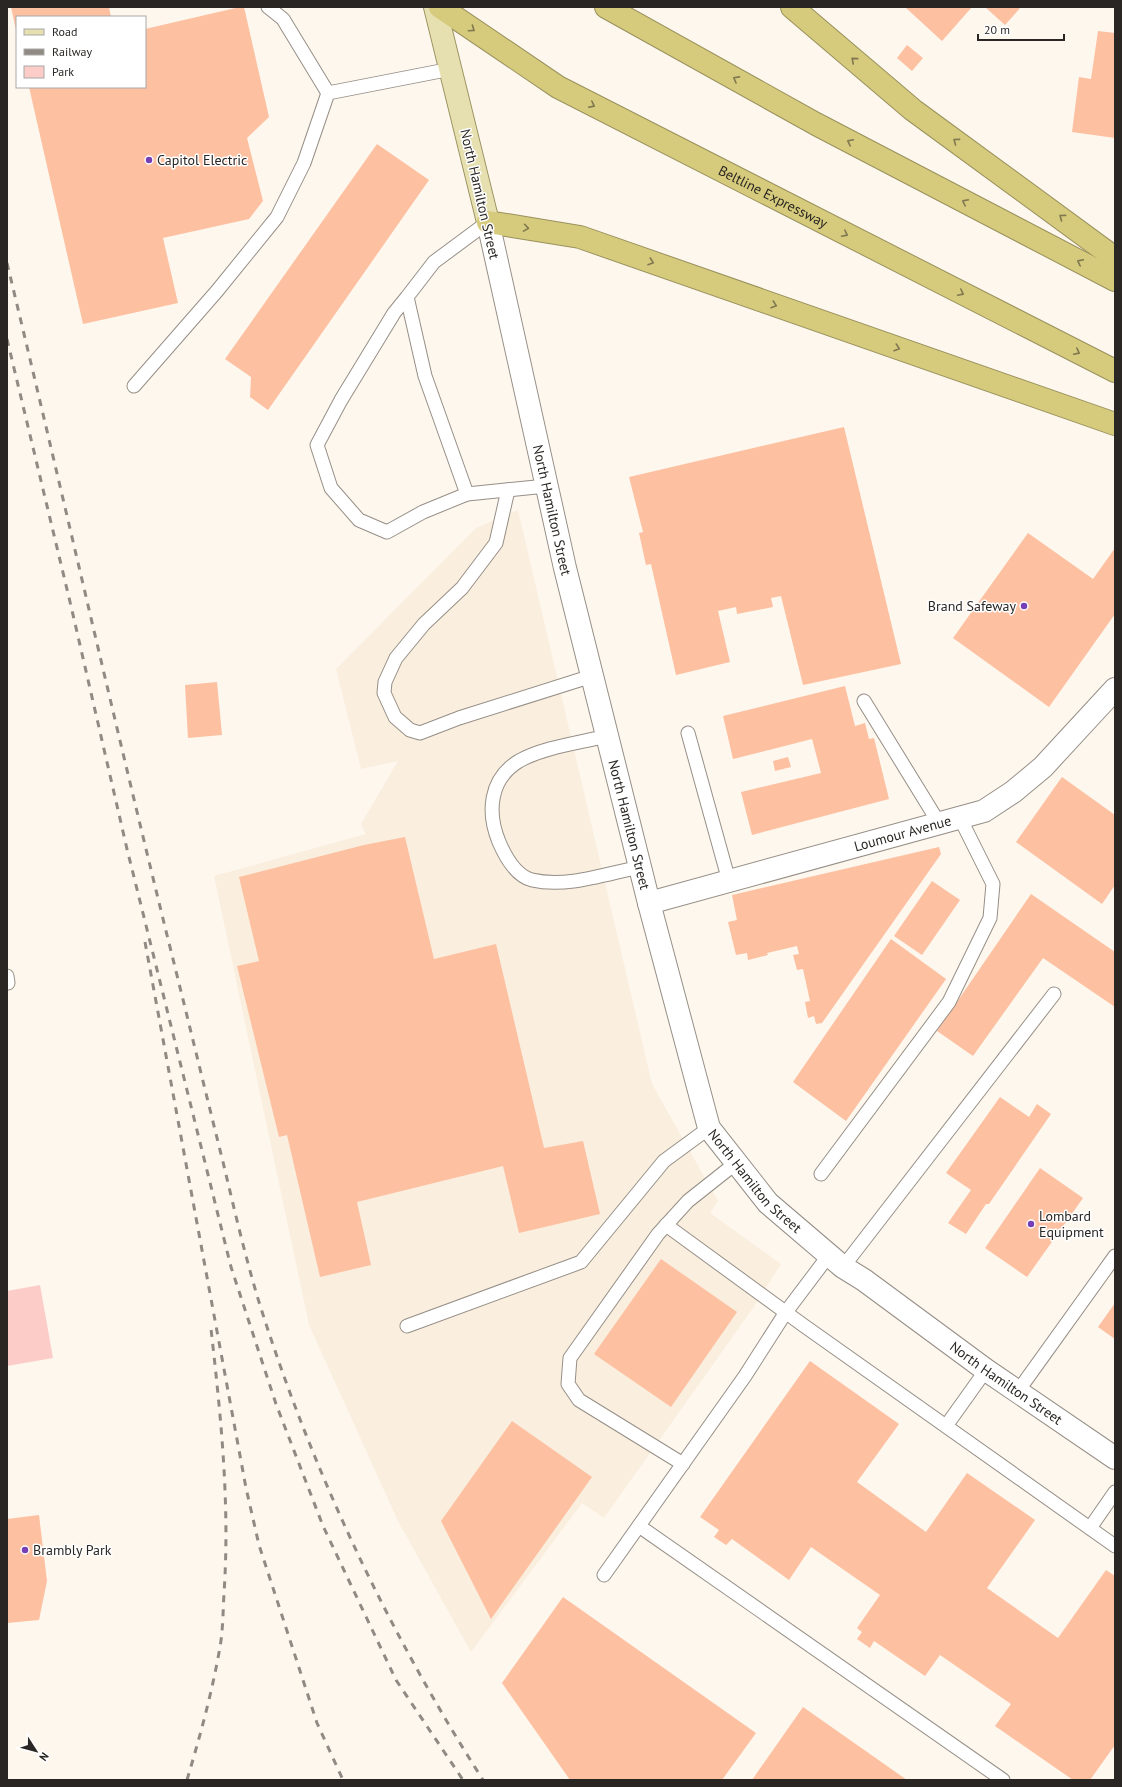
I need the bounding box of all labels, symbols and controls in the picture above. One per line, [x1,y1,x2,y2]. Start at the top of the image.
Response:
legend [16,16,146,88]
scale bar [978,16,1064,42]
text: 20 m [984,22,1010,37]
text: Road [52,24,77,39]
one-way arrow [468,24,475,32]
text: Railway [52,44,92,59]
one-way arrow [852,58,859,65]
text: Park [52,64,74,79]
one-way arrow [733,77,740,84]
one-way arrow [588,100,596,108]
street label: North Hamilton Street [456,127,504,261]
one-way arrow [847,139,854,147]
one-way arrow [954,139,961,146]
place label: Capitol Electric [157,151,247,169]
marker: Capitol Electric [144,155,154,165]
street label: Beltline Expressway [715,161,831,232]
one-way arrow [962,199,969,207]
one-way arrow [1059,215,1066,222]
one-way arrow [523,224,529,232]
one-way arrow [841,229,849,237]
one-way arrow [648,257,655,266]
one-way arrow [1077,259,1085,267]
one-way arrow [957,288,964,296]
one-way arrow [770,300,777,309]
one-way arrow [893,343,900,351]
one-way arrow [1073,347,1080,355]
street label: North Hamilton Street [529,443,576,577]
place label: Brand Safeway [928,597,1016,615]
marker: Brand Safeway [1019,601,1029,611]
street label: North Hamilton Street [604,758,654,892]
street label: Loumour Avenue [852,811,953,855]
street label: North Hamilton Street [704,1125,806,1237]
place label: Lombard Equipment [1039,1207,1104,1241]
marker: Lombard Equipment [1026,1219,1036,1229]
street label: North Hamilton Street [946,1337,1066,1429]
place label: Brambly Park [33,1541,112,1559]
marker: Brambly Park [20,1545,30,1555]
north arrow [16,1731,56,1771]
text: N [36,1750,52,1764]

